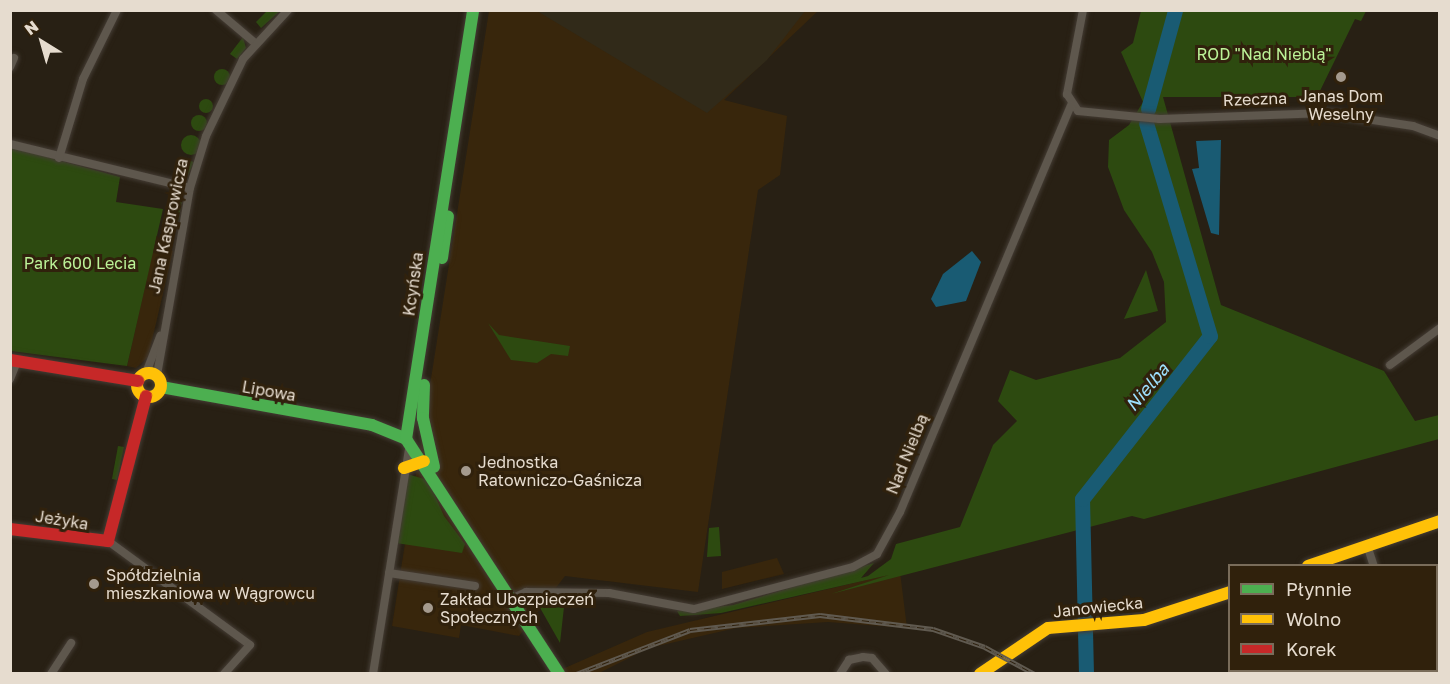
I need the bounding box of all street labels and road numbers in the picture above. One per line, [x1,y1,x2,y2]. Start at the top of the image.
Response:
street label: Rzeczna [1223,88,1287,110]
street label: Jana Kasprowicza [144,157,192,295]
street label: Kcyńska [399,251,427,317]
street label: Lipowa [241,377,297,405]
street label: Nad Nielbą [882,411,932,497]
street label: Jeżyka [34,506,90,534]
street label: Janowiecka [1052,593,1144,621]

